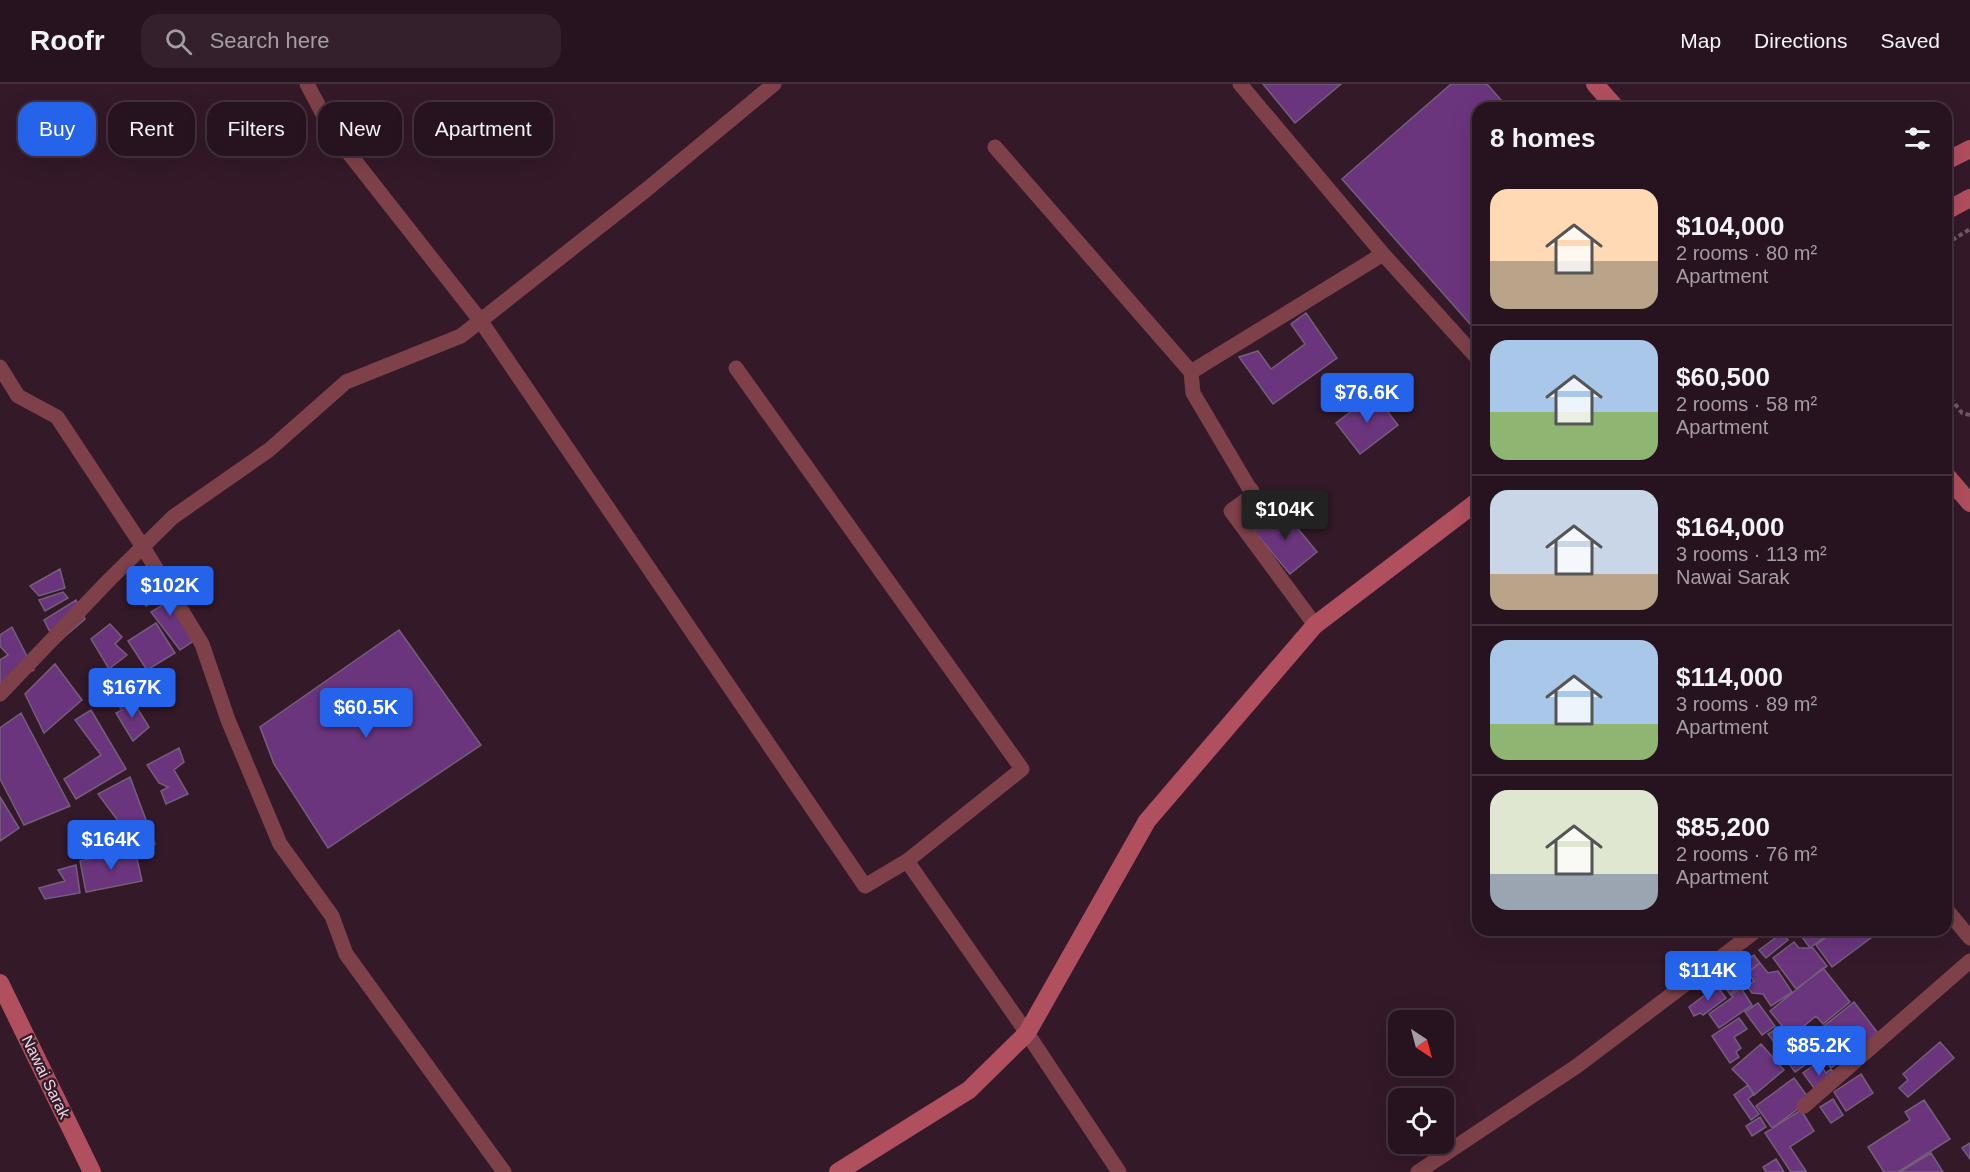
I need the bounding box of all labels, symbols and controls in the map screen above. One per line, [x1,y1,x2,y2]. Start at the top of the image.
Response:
search box [141,14,561,68]
text: Roofr [30,25,105,56]
icon: search [162,25,195,58]
text: Search here [210,28,330,53]
text: Map [1680,29,1721,52]
text: Directions [1754,29,1847,52]
text: Saved [1880,29,1940,52]
chip: Buy [18,102,96,156]
chip: Rent [108,102,195,156]
chip: Filters [207,102,306,156]
chip: New [318,102,402,156]
chip: Apartment [414,102,553,156]
icon: filters [1901,122,1934,155]
text: 8 homes [1490,123,1596,153]
text: $104,000 [1676,211,1784,241]
icon: home [1538,213,1610,285]
text: 2 rooms · 80 m² [1676,242,1817,264]
text: Apartment [1676,265,1768,287]
text: $60,500 [1676,362,1770,392]
icon: home [1538,364,1610,436]
pin: $76.6K [1318,373,1416,424]
text: $76.6K [1335,381,1399,403]
text: 2 rooms · 58 m² [1676,393,1817,415]
text: Apartment [1676,416,1768,438]
pin: $104K [1243,490,1327,541]
text: $104K [1256,498,1314,520]
text: $164,000 [1676,512,1784,542]
icon: home [1538,514,1610,586]
text: 3 rooms · 113 m² [1676,543,1827,565]
pin: $102K [128,566,212,617]
text: Nawai Sarak [1676,566,1789,588]
text: $102K [141,574,199,596]
text: $114,000 [1676,662,1783,692]
icon: home [1538,664,1610,736]
pin: $167K [90,668,174,719]
text: $167K [103,676,161,698]
pin: $60.5K [317,688,415,739]
text: 3 rooms · 89 m² [1676,693,1817,715]
text: $60.5K [334,696,398,718]
text: Apartment [1676,716,1768,738]
text: $85,200 [1676,812,1770,842]
icon: home [1538,814,1610,886]
pin: $164K [69,820,153,871]
text: $164K [82,828,140,850]
text: 2 rooms · 76 m² [1676,843,1817,865]
text: Apartment [1676,866,1768,888]
pin: $114K [1666,951,1750,1002]
text: $114K [1679,959,1737,981]
north arrow [1388,1010,1454,1076]
map controls [1388,1010,1454,1154]
pin: $85.2K [1770,1026,1868,1077]
street label: Nawai Sarak [18,1033,74,1122]
text: $85.2K [1787,1034,1851,1056]
button: locate [1388,1088,1454,1154]

